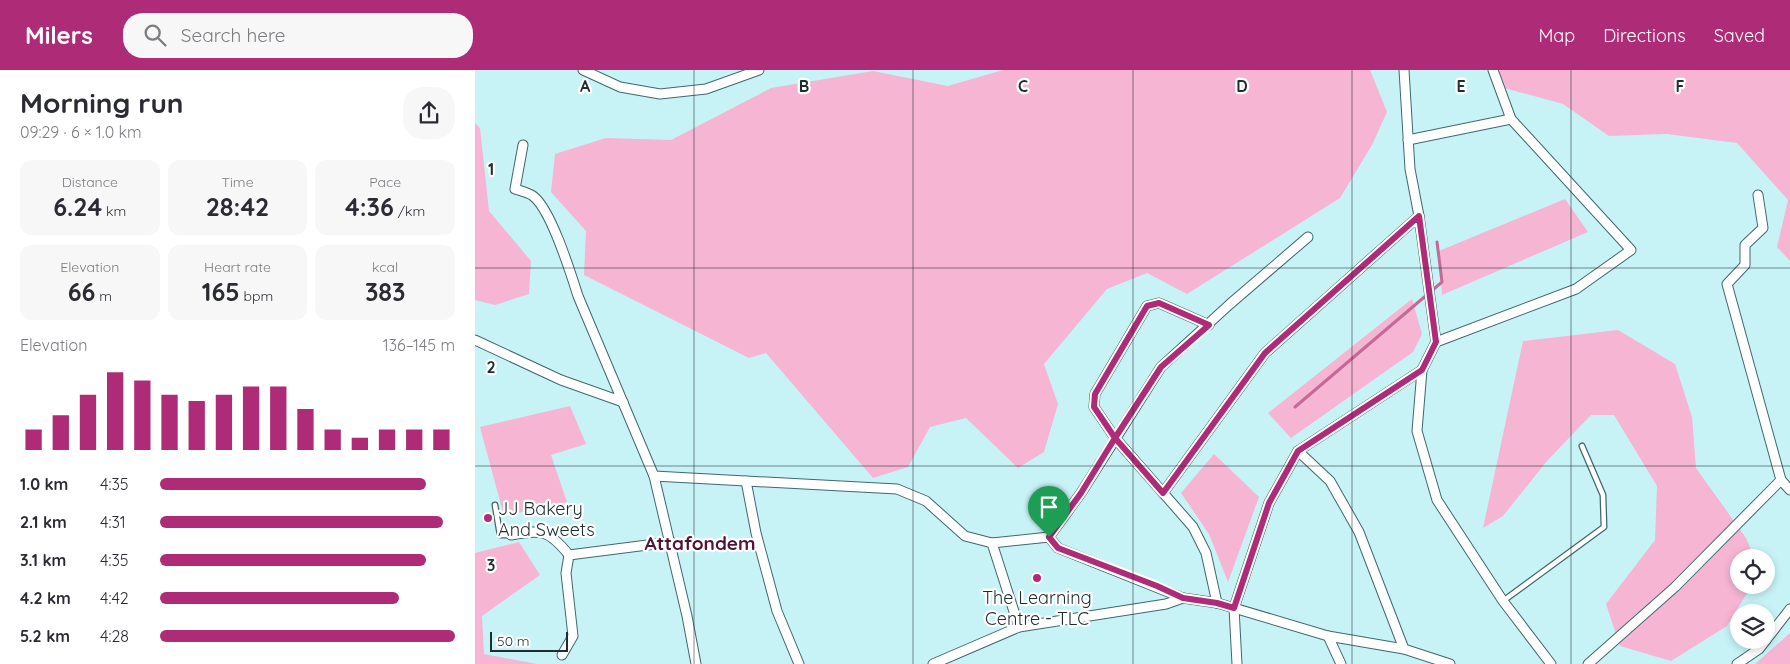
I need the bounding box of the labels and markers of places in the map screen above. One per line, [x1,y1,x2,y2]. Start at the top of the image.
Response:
pin [1028,486,1070,537]
place label: JJ Bakery And Sweets [498,497,595,541]
marker: JJ Bakery And Sweets [482,512,494,524]
marker: The Learning Centre - TLC [1031,572,1043,584]
place label: The Learning Centre - TLC [982,586,1092,630]

